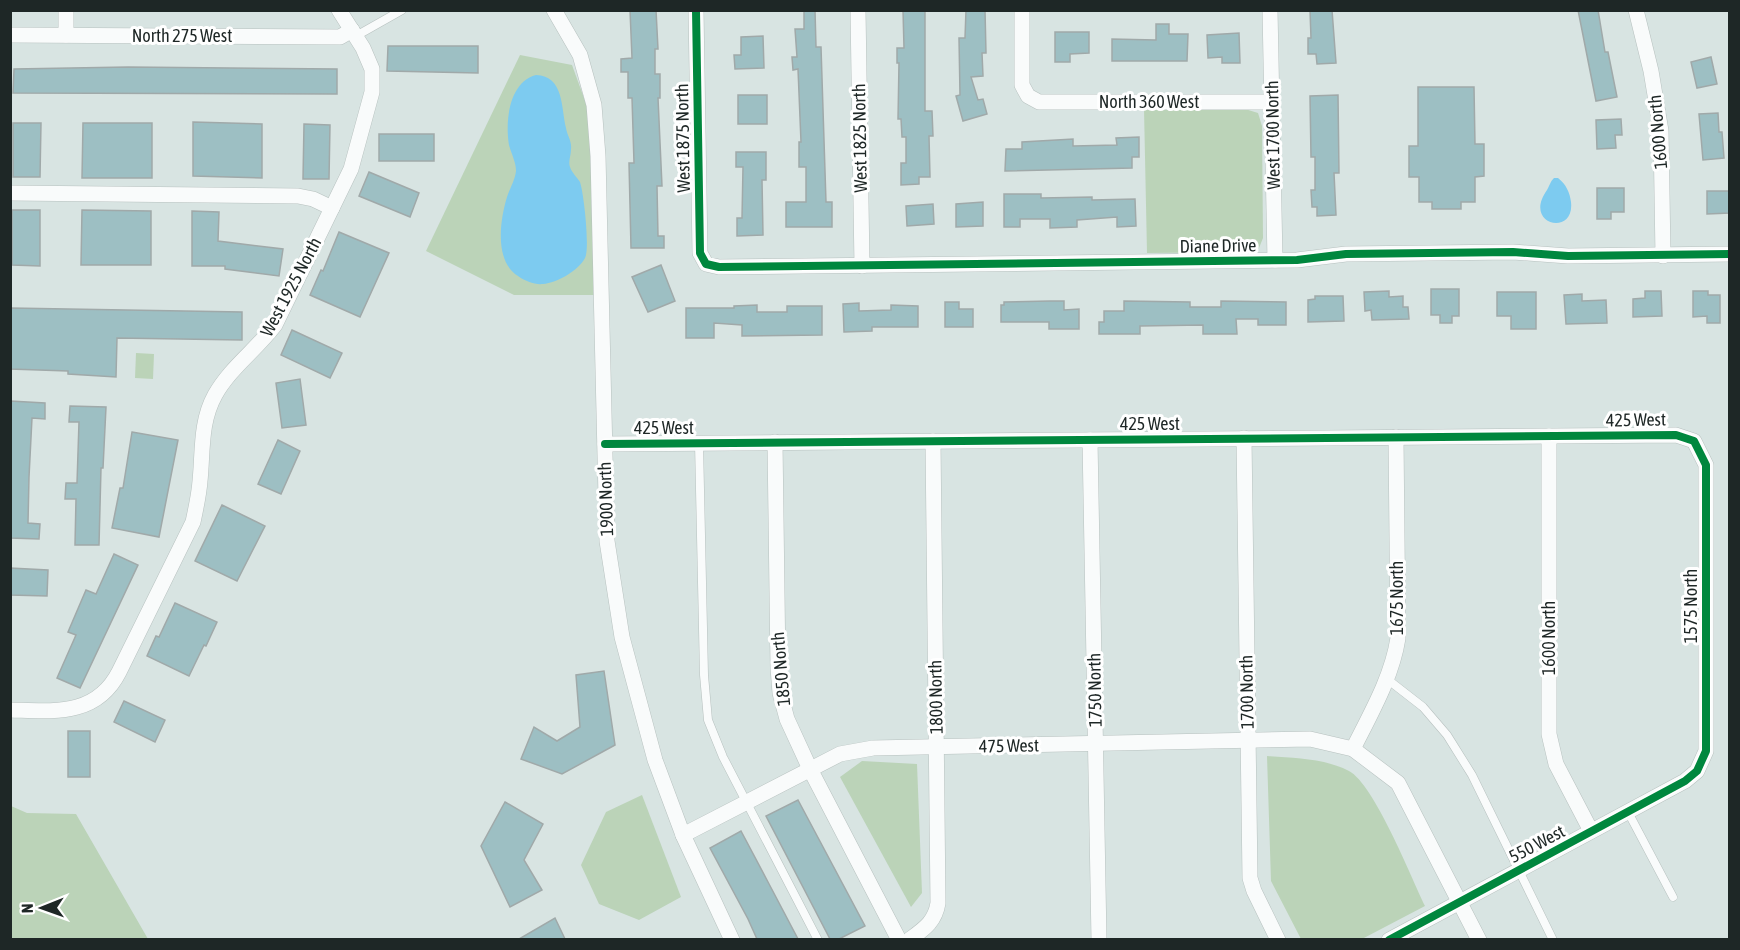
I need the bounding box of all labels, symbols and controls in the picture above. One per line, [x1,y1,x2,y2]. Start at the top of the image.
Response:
street label: North 275 West [132,25,232,46]
street label: West 1700 North [1261,80,1284,190]
street label: West 1875 North [671,83,694,193]
street label: West 1825 North [848,83,871,193]
street label: North 360 West [1099,91,1199,112]
street label: 1600 North [1644,94,1671,170]
street label: West 1925 North [256,234,325,340]
street label: Diane Drive [1179,234,1257,257]
street label: 425 West [1606,408,1666,431]
street label: 425 West [1120,413,1180,434]
street label: 425 West [634,417,694,438]
street label: 1900 North [594,461,617,537]
street label: 1675 North [1386,561,1407,635]
street label: 1575 North [1680,569,1701,643]
street label: 1600 North [1538,601,1559,675]
street label: 1850 North [767,631,794,707]
street label: 1750 North [1083,653,1106,727]
street label: 1700 North [1235,655,1258,729]
street label: 1800 North [924,660,947,734]
street label: 475 West [979,734,1039,757]
street label: 550 West [1505,820,1568,867]
north arrow [12,878,72,938]
text: N [18,903,36,913]

